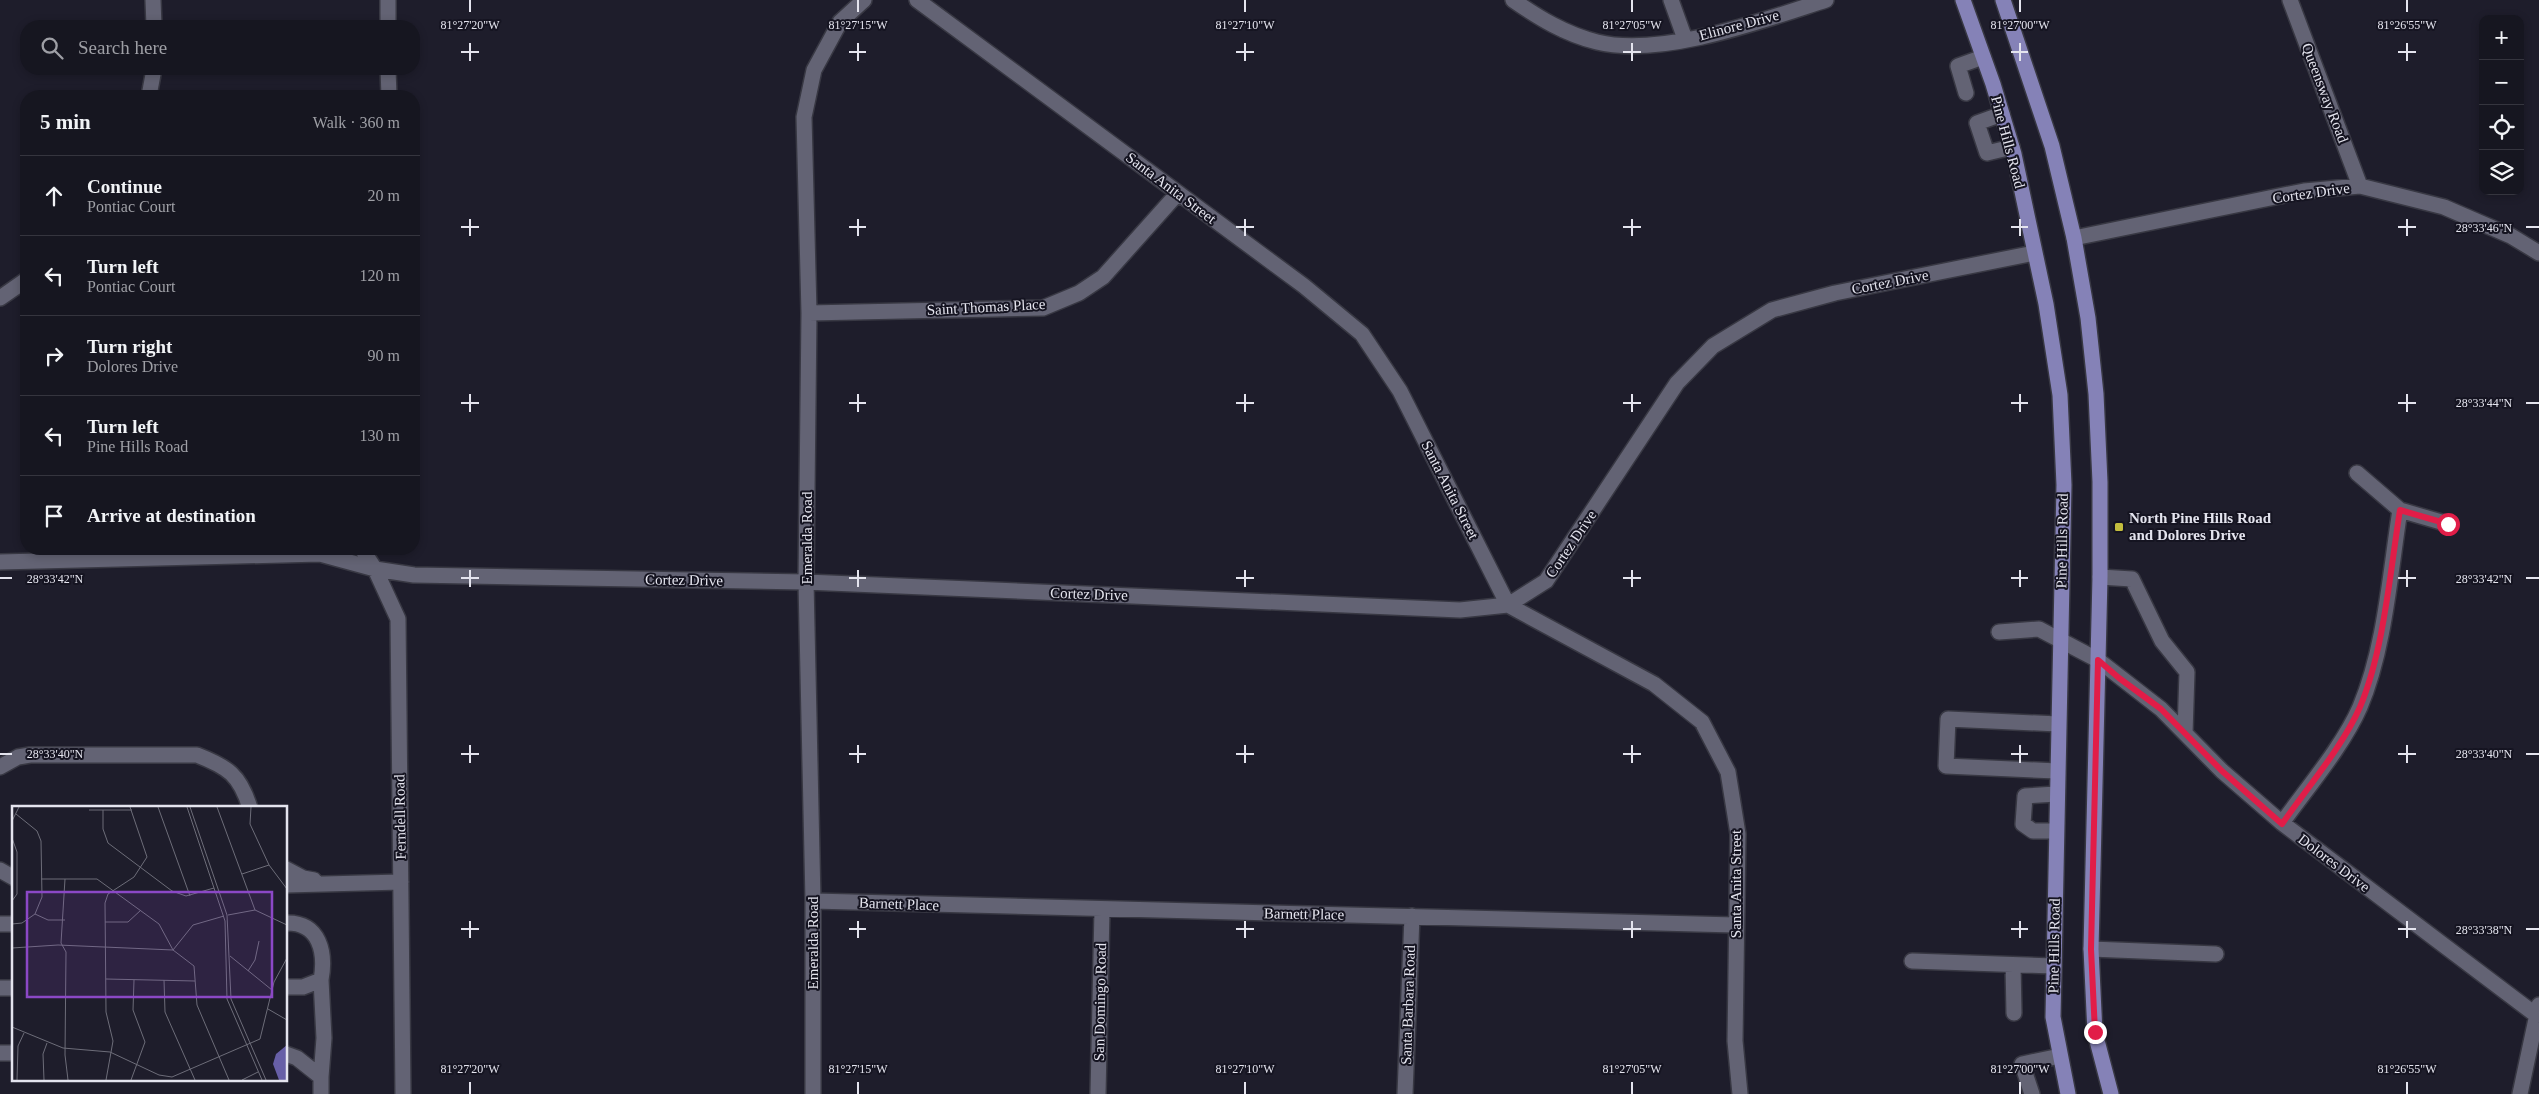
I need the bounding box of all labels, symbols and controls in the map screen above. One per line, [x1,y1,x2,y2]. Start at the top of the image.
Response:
street label: Elinore Drive [1697,7,1781,43]
map controls [2479,15,2524,195]
button: + [2479,15,2524,60]
text: 81°27'20"W [440,18,500,32]
text: 81°27'15"W [828,18,888,32]
text: 81°27'10"W [1215,18,1275,32]
text: 81°27'05"W [1602,18,1662,32]
text: 81°27'00"W [1990,18,2050,32]
text: 81°26'55"W [2377,18,2437,32]
search box [20,20,420,75]
icon: search [38,34,66,62]
text: Search here [78,37,167,58]
street label: Queensway Road [2299,41,2352,146]
button: − [2479,60,2524,105]
street label: Pine Hills Road [1988,94,2028,190]
button: locate [2479,105,2524,150]
text: 5 min [40,110,91,134]
text: Walk · 360 m [313,114,400,131]
street label: Santa Anita Street [1123,149,1220,227]
button: layers [2479,150,2524,195]
text: Continue [87,176,162,197]
street label: Cortez Drive [2271,180,2351,206]
icon: ahead [40,182,68,210]
text: 20 m [368,187,400,204]
text: Pontiac Court [87,198,175,215]
text: 28°33'46"N [2456,221,2513,235]
text: Turn left [87,256,159,277]
icon: left [40,262,68,290]
text: 120 m [360,267,400,284]
street label: Cortez Drive [1850,267,1930,297]
text: Pontiac Court [87,278,175,295]
street label: Saint Thomas Place [926,296,1046,318]
text: Turn right [87,336,172,357]
icon: right [40,342,68,370]
text: 90 m [368,347,400,364]
text: Dolores Drive [87,358,178,375]
text: 28°33'44"N [2456,396,2513,410]
text: Turn left [87,416,159,437]
icon: left [40,422,68,450]
text: 130 m [360,427,400,444]
text: Pine Hills Road [87,438,188,455]
street label: Santa Anita Street [1418,438,1482,543]
street label: Emeralda Road [799,491,815,584]
street label: Pine Hills Road [2053,493,2071,589]
icon: arrive [40,502,68,530]
text: Arrive at destination [87,505,256,526]
street label: Cortez Drive [1543,507,1600,581]
place label: North Pine Hills Road and Dolores Drive [2129,510,2272,543]
route start [2437,513,2460,536]
marker: North Pine Hills Road and Dolores Drive [2113,521,2125,533]
street label: Cortez Drive [645,571,723,589]
text: 28°33'42"N [27,572,84,586]
text: 28°33'42"N [2456,572,2513,586]
street label: Cortez Drive [1050,585,1129,603]
text: 28°33'40"N [27,747,84,761]
text: 28°33'40"N [2456,747,2513,761]
street label: Ferndell Road [391,774,409,860]
inset map [12,806,288,1082]
street label: Santa Anita Street [1728,829,1744,938]
street label: Dolores Drive [2295,831,2373,895]
street label: Barnett Place [859,895,940,913]
street label: Emeralda Road [805,896,821,989]
street label: Pine Hills Road [2045,898,2063,994]
street label: Barnett Place [1264,905,1345,923]
text: 28°33'38"N [2456,923,2513,937]
street label: San Domingo Road [1091,942,1109,1061]
street label: Santa Barbara Road [1398,944,1418,1065]
route end [2084,1021,2107,1044]
text: 81°27'20"W [440,1062,500,1076]
text: 81°27'15"W [828,1062,888,1076]
text: 81°27'10"W [1215,1062,1275,1076]
text: 81°27'05"W [1602,1062,1662,1076]
text: 81°27'00"W [1990,1062,2050,1076]
text: 81°26'55"W [2377,1062,2437,1076]

